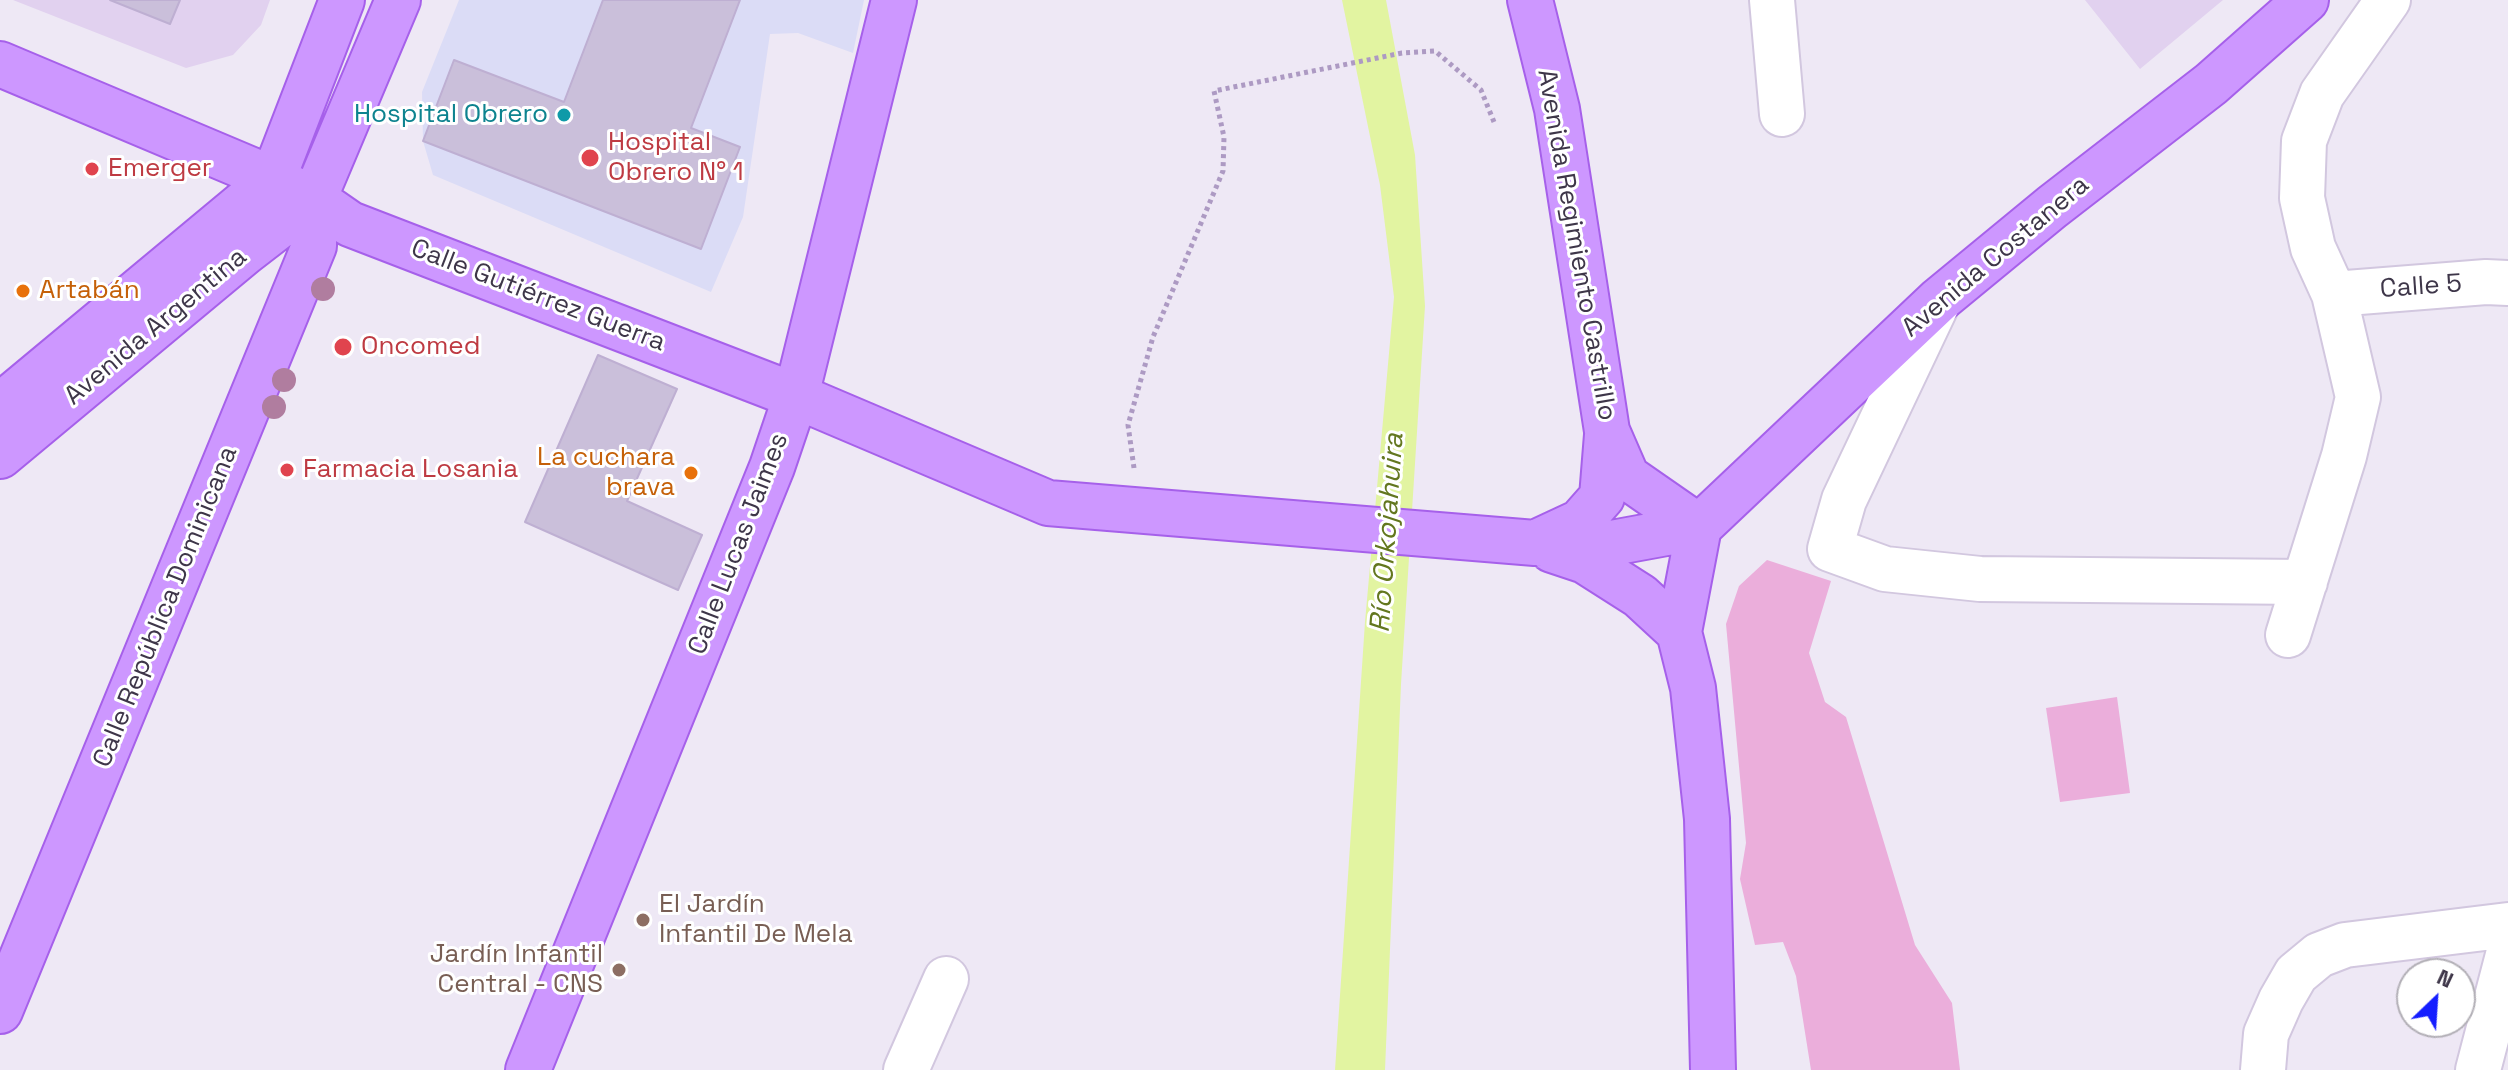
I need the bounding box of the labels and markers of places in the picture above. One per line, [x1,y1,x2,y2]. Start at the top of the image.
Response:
place label: Hospital Obrero [354,99,548,131]
marker: Hospital Obrero [555,106,573,124]
place label: Hospital Obrero N° 1 [608,127,744,188]
marker: Hospital Obrero N° 1 [579,147,601,169]
place label: Emerger [108,153,212,185]
marker: Emerger [83,160,101,178]
place label: Artabán [39,275,140,307]
marker: Artabán [14,282,32,300]
place label: Oncomed [361,331,480,363]
marker: Oncomed [332,336,354,358]
place label: La cuchara brava [537,442,675,504]
place label: Farmacia Losania [303,454,518,486]
marker: Farmacia Losania [278,461,296,479]
marker: La cuchara brava [682,464,700,482]
place label: El Jardín Infantil De Mela [659,889,853,950]
marker: El Jardín Infantil De Mela [634,911,652,929]
place label: Jardín Infantil Central - CNS [430,939,603,1000]
marker: Jardín Infantil Central - CNS [610,961,628,979]

